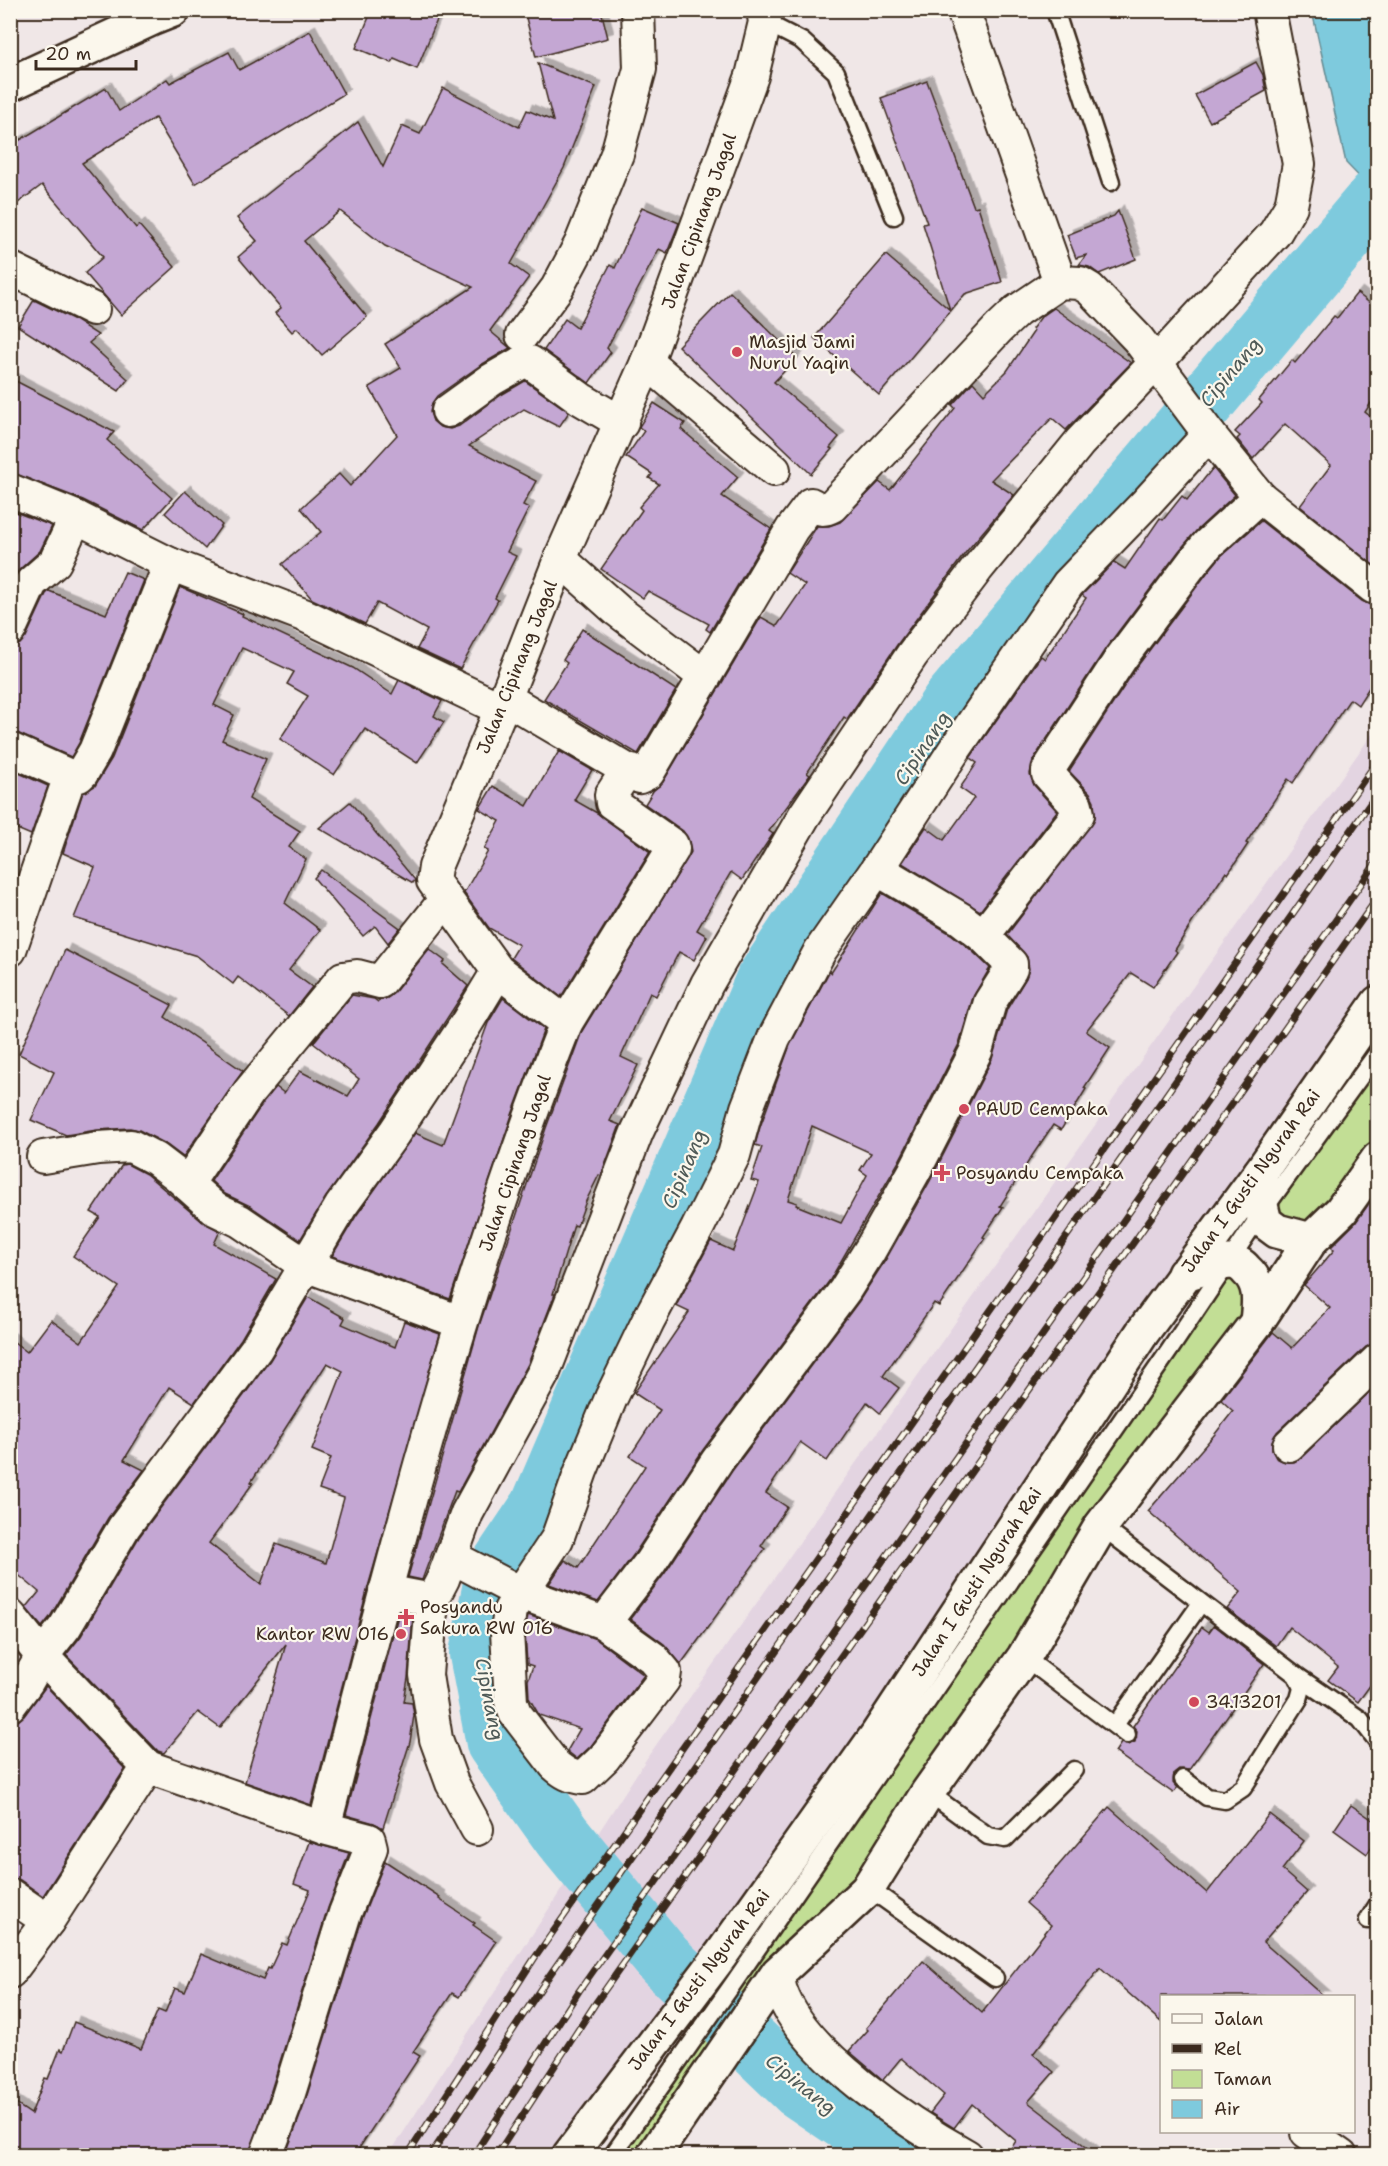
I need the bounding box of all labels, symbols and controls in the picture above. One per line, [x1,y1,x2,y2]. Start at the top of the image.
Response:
scale bar [36,33,136,71]
text: 20 m [45,42,91,66]
street label: Jalan Cipinang Jagal [656,129,742,312]
place label: Masjid Jami Nurul Yaqin [749,330,855,375]
water label: Cipinang [1193,332,1267,412]
marker: Masjid Jami Nurul Yaqin [730,345,744,359]
street label: Jalan Cipinang Jagal [471,576,563,758]
water label: Cipinang [888,706,956,790]
street label: Jalan Cipinang Jagal [473,1071,557,1255]
street label: Jalan I Gusti Ngurah Rai [1176,1084,1326,1278]
place label: PAUD Cempaka [976,1097,1108,1121]
marker: PAUD Cempaka [957,1102,971,1116]
water label: Cipinang [656,1125,712,1213]
place label: Posyandu Cempaka [956,1161,1124,1185]
marker: Posyandu Cempaka [933,1164,951,1182]
street label: Jalan I Gusti Ngurah Rai [907,1483,1047,1681]
place label: Posyandu Sakura RW 016 [420,1595,553,1640]
marker: Posyandu Sakura RW 016 [397,1608,415,1626]
place label: Kantor RW 016 [256,1622,389,1646]
marker: Kantor RW 016 [394,1627,408,1641]
water label: Cipinang [469,1655,511,1743]
place label: 34.13201 [1206,1690,1282,1714]
marker: 34.13201 [1187,1695,1201,1709]
street label: Jalan I Gusti Ngurah Rai [623,1884,775,2076]
legend [1160,1995,1355,2133]
text: Jalan [1214,2007,1263,2031]
text: Rel [1214,2037,1242,2061]
water label: Cipinang [760,2048,842,2120]
text: Taman [1214,2067,1272,2091]
text: Air [1214,2097,1240,2121]

